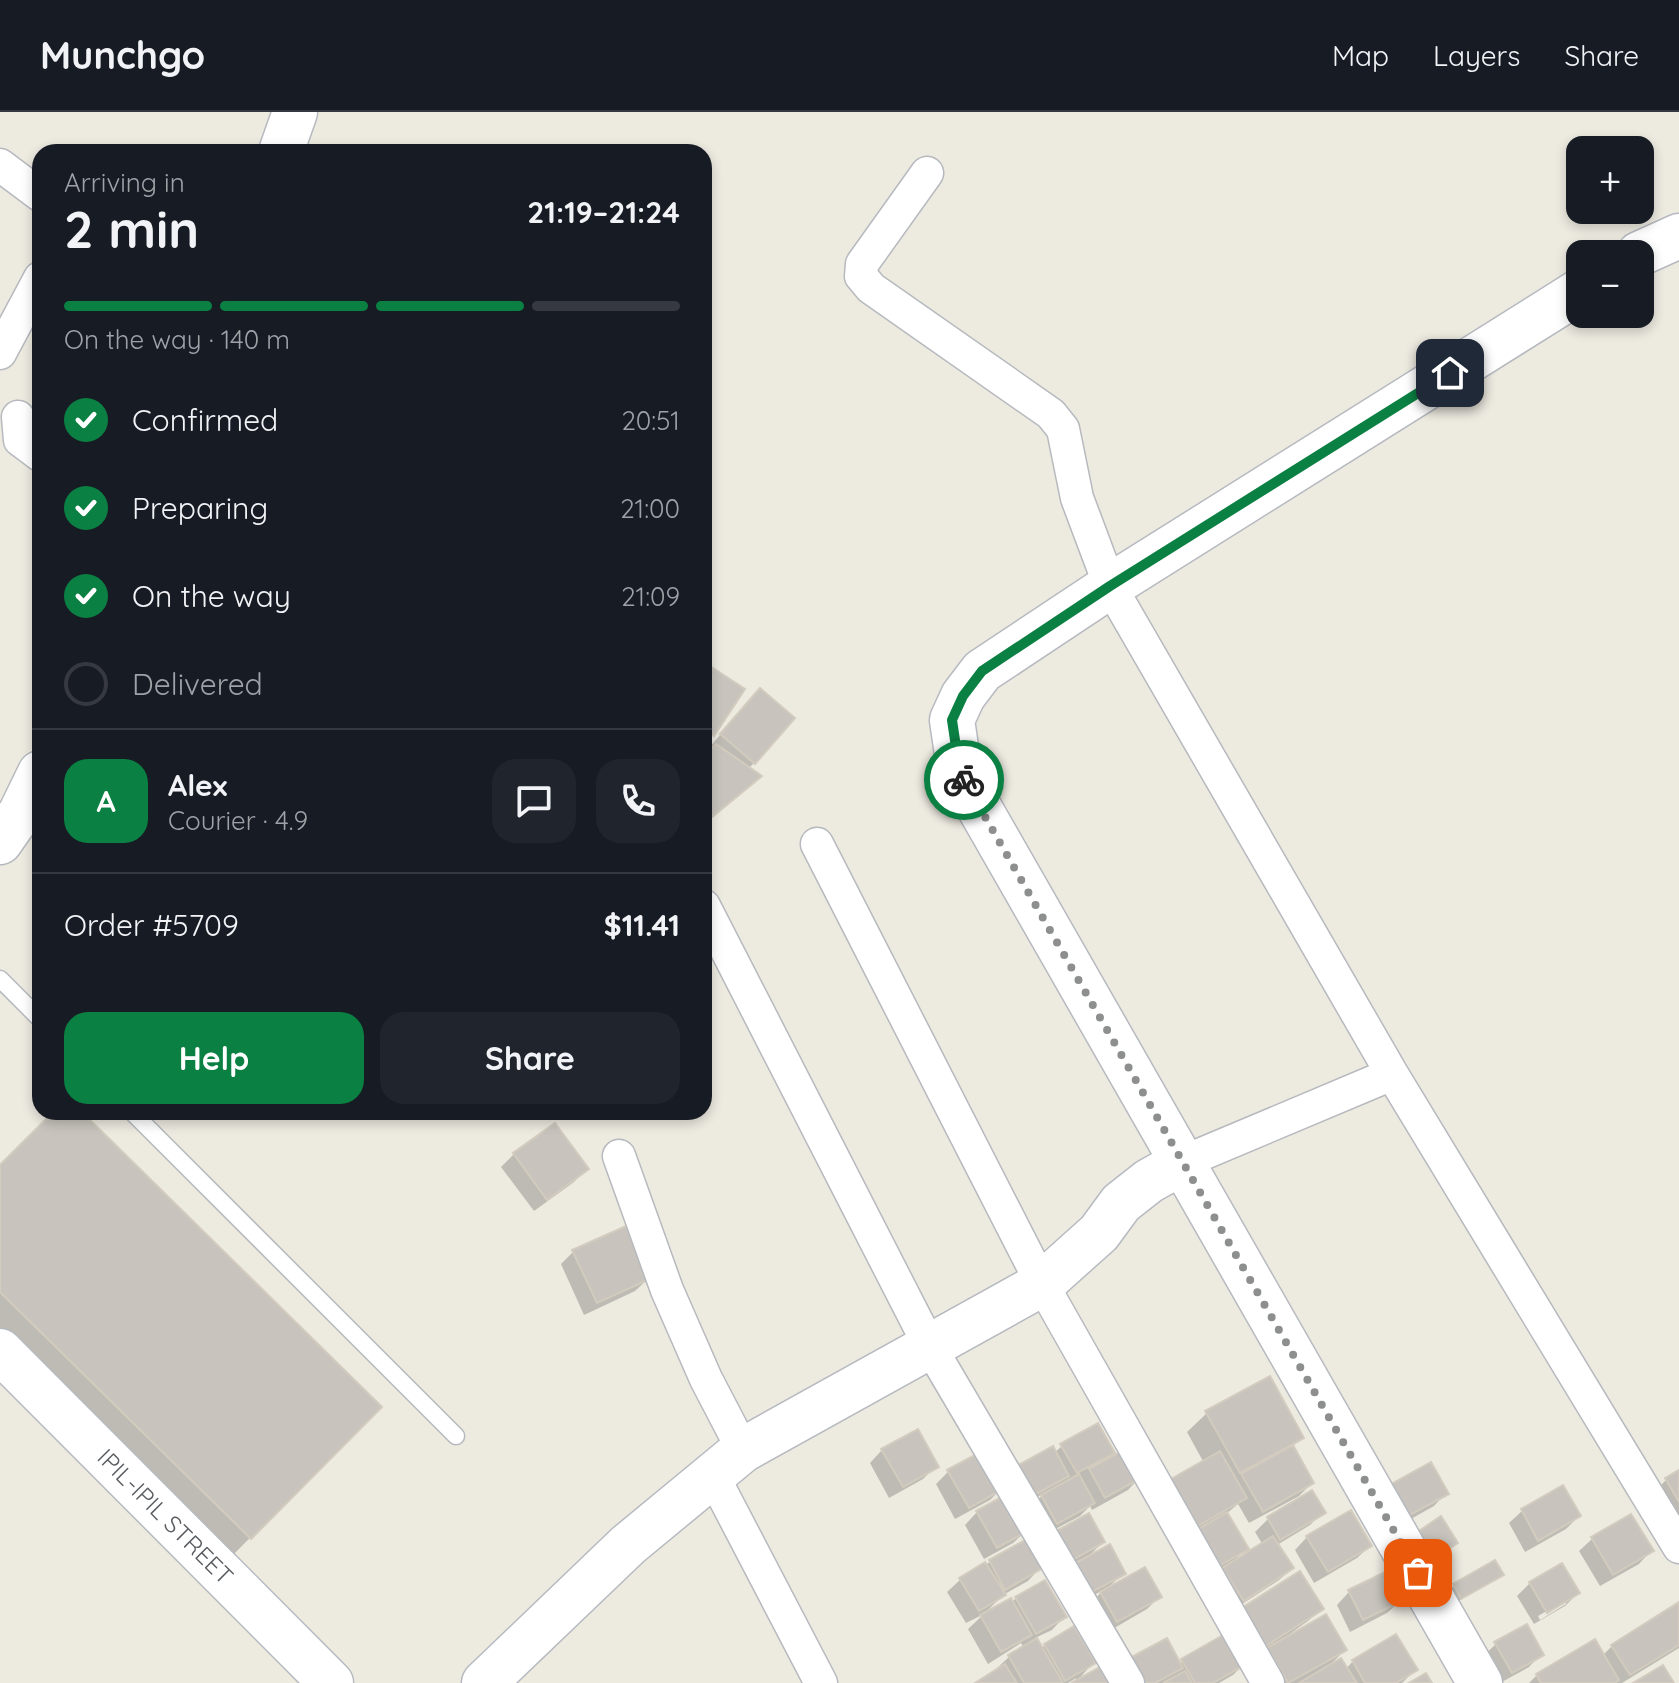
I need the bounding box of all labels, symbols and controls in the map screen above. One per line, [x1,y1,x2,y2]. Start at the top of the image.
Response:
text: Munchgo [40,31,205,79]
text: Map [1332,38,1389,73]
text: Layers [1433,38,1520,73]
text: Share [1564,38,1639,73]
map controls [1566,136,1654,328]
button: + [1566,136,1654,224]
text: Arriving in [64,166,185,199]
text: 21:19–21:24 [527,193,680,231]
text: 2 min [64,196,199,261]
button: − [1566,240,1654,328]
text: On the way · 140 m [64,323,290,356]
pin [1416,339,1484,407]
icon: home [1428,351,1472,395]
icon: check [64,398,108,442]
text: Confirmed [132,401,278,439]
text: 20:51 [621,404,680,437]
icon: check [64,486,108,530]
text: Preparing [132,489,268,527]
text: 21:00 [620,492,680,525]
icon: check [64,574,108,618]
text: On the way [132,577,291,615]
text: 21:09 [621,580,680,613]
text: Delivered [132,665,263,703]
courier [924,740,1004,820]
icon: bike [942,758,986,802]
button: chat [492,759,576,843]
button: phone [596,759,680,843]
text: Alex [168,766,227,804]
text: A [96,782,116,820]
text: Courier · 4.9 [168,804,308,837]
text: Order #5709 [64,906,239,944]
text: $11.41 [604,906,680,944]
button: Help [64,1012,364,1104]
button: Share [380,1012,680,1104]
street label: IPIL-IPIL STREET [91,1442,240,1591]
pin [1384,1539,1452,1607]
icon: bag [1396,1551,1440,1595]

